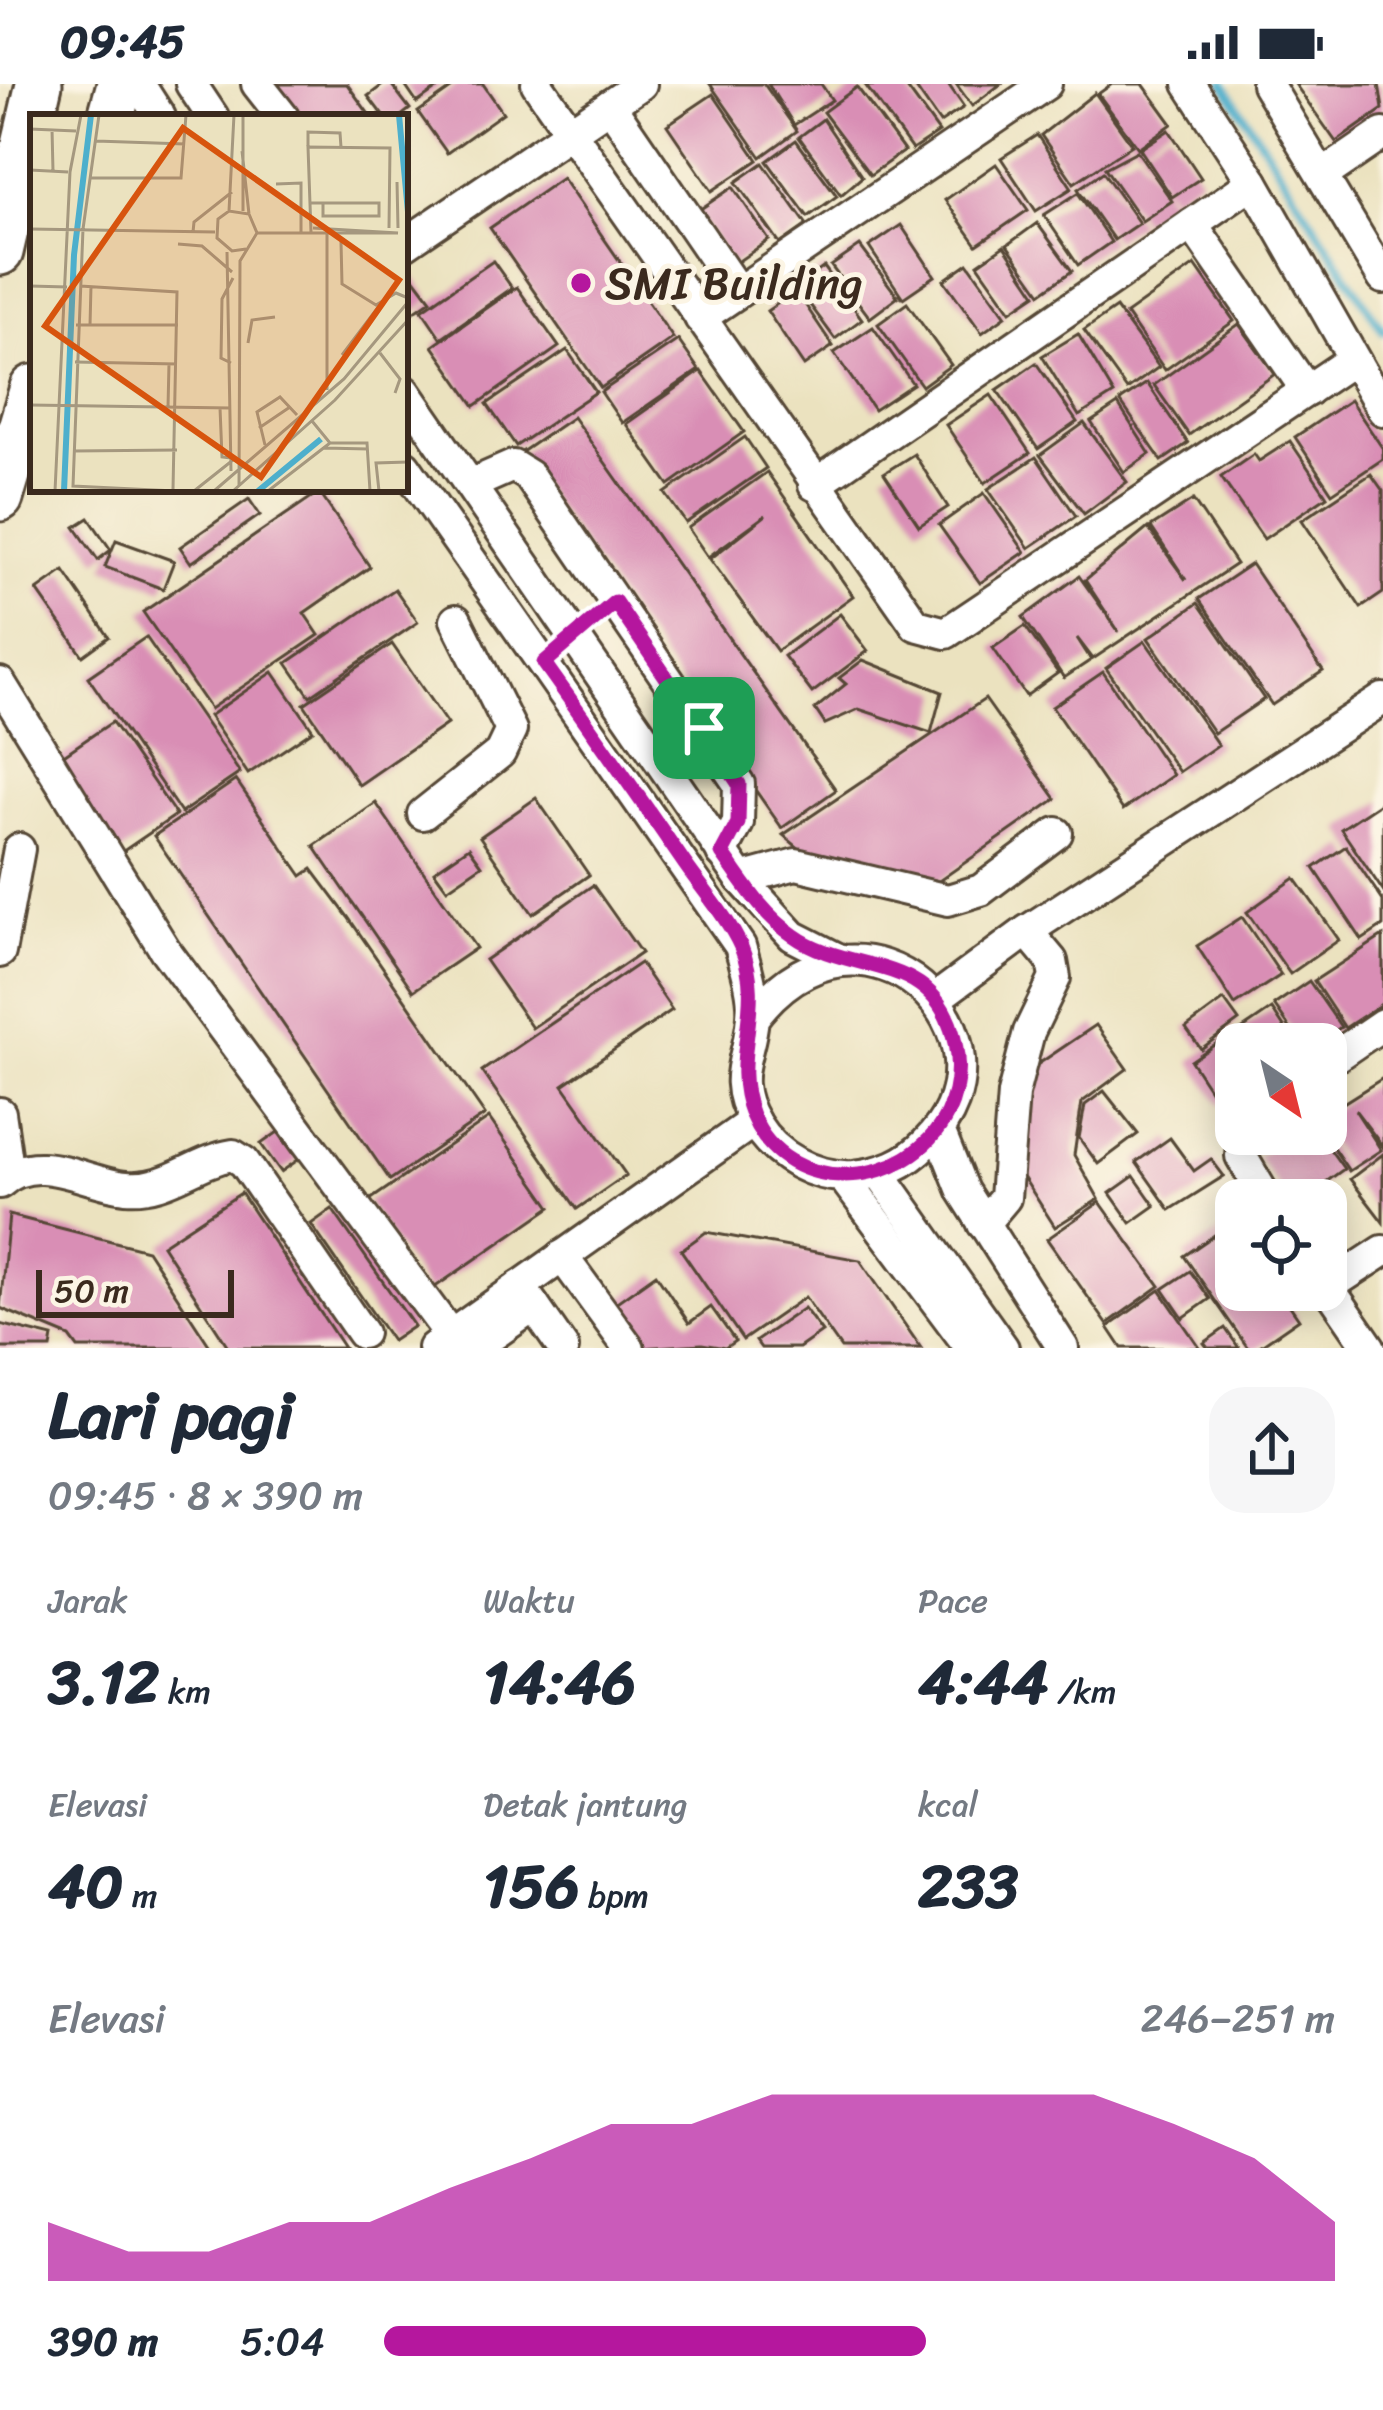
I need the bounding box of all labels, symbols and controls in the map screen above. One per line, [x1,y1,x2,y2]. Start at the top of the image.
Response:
text: 09:45 [60,2,185,82]
inset map [30,114,408,492]
place label: SMI Building [605,244,863,324]
marker: SMI Building [568,270,594,296]
pin [653,677,755,779]
icon: arrive [671,695,737,761]
north arrow [1215,1023,1347,1155]
map controls [1215,1023,1347,1311]
button: locate [1215,1179,1347,1311]
text: 50 m [54,1262,129,1320]
scale bar [36,1264,234,1317]
text: Lari pagi [48,1357,294,1474]
button: share [1209,1387,1335,1513]
text: 09:45 · 8 × 390 m [48,1461,363,1530]
text: Jarak [48,1572,128,1630]
text: Waktu [483,1572,575,1630]
text: Pace [918,1572,988,1630]
text: 3.12 [48,1630,159,1736]
text: 14:46 [483,1630,636,1736]
text: 4:44 [918,1630,1049,1736]
text: km [159,1663,211,1721]
text: /km [1049,1663,1116,1721]
text: Elevasi [48,1776,147,1834]
text: Detak jantung [483,1776,687,1834]
text: kcal [918,1776,978,1834]
text: 40 [48,1834,123,1940]
text: 156 [483,1834,579,1940]
text: 233 [918,1834,1019,1940]
text: m [123,1867,157,1925]
text: bpm [579,1867,649,1925]
text: Elevasi [48,1984,165,2053]
text: 246–251 m [1141,1984,1335,2053]
text: 390 m [48,2307,158,2376]
text: 5:04 [240,2307,325,2376]

